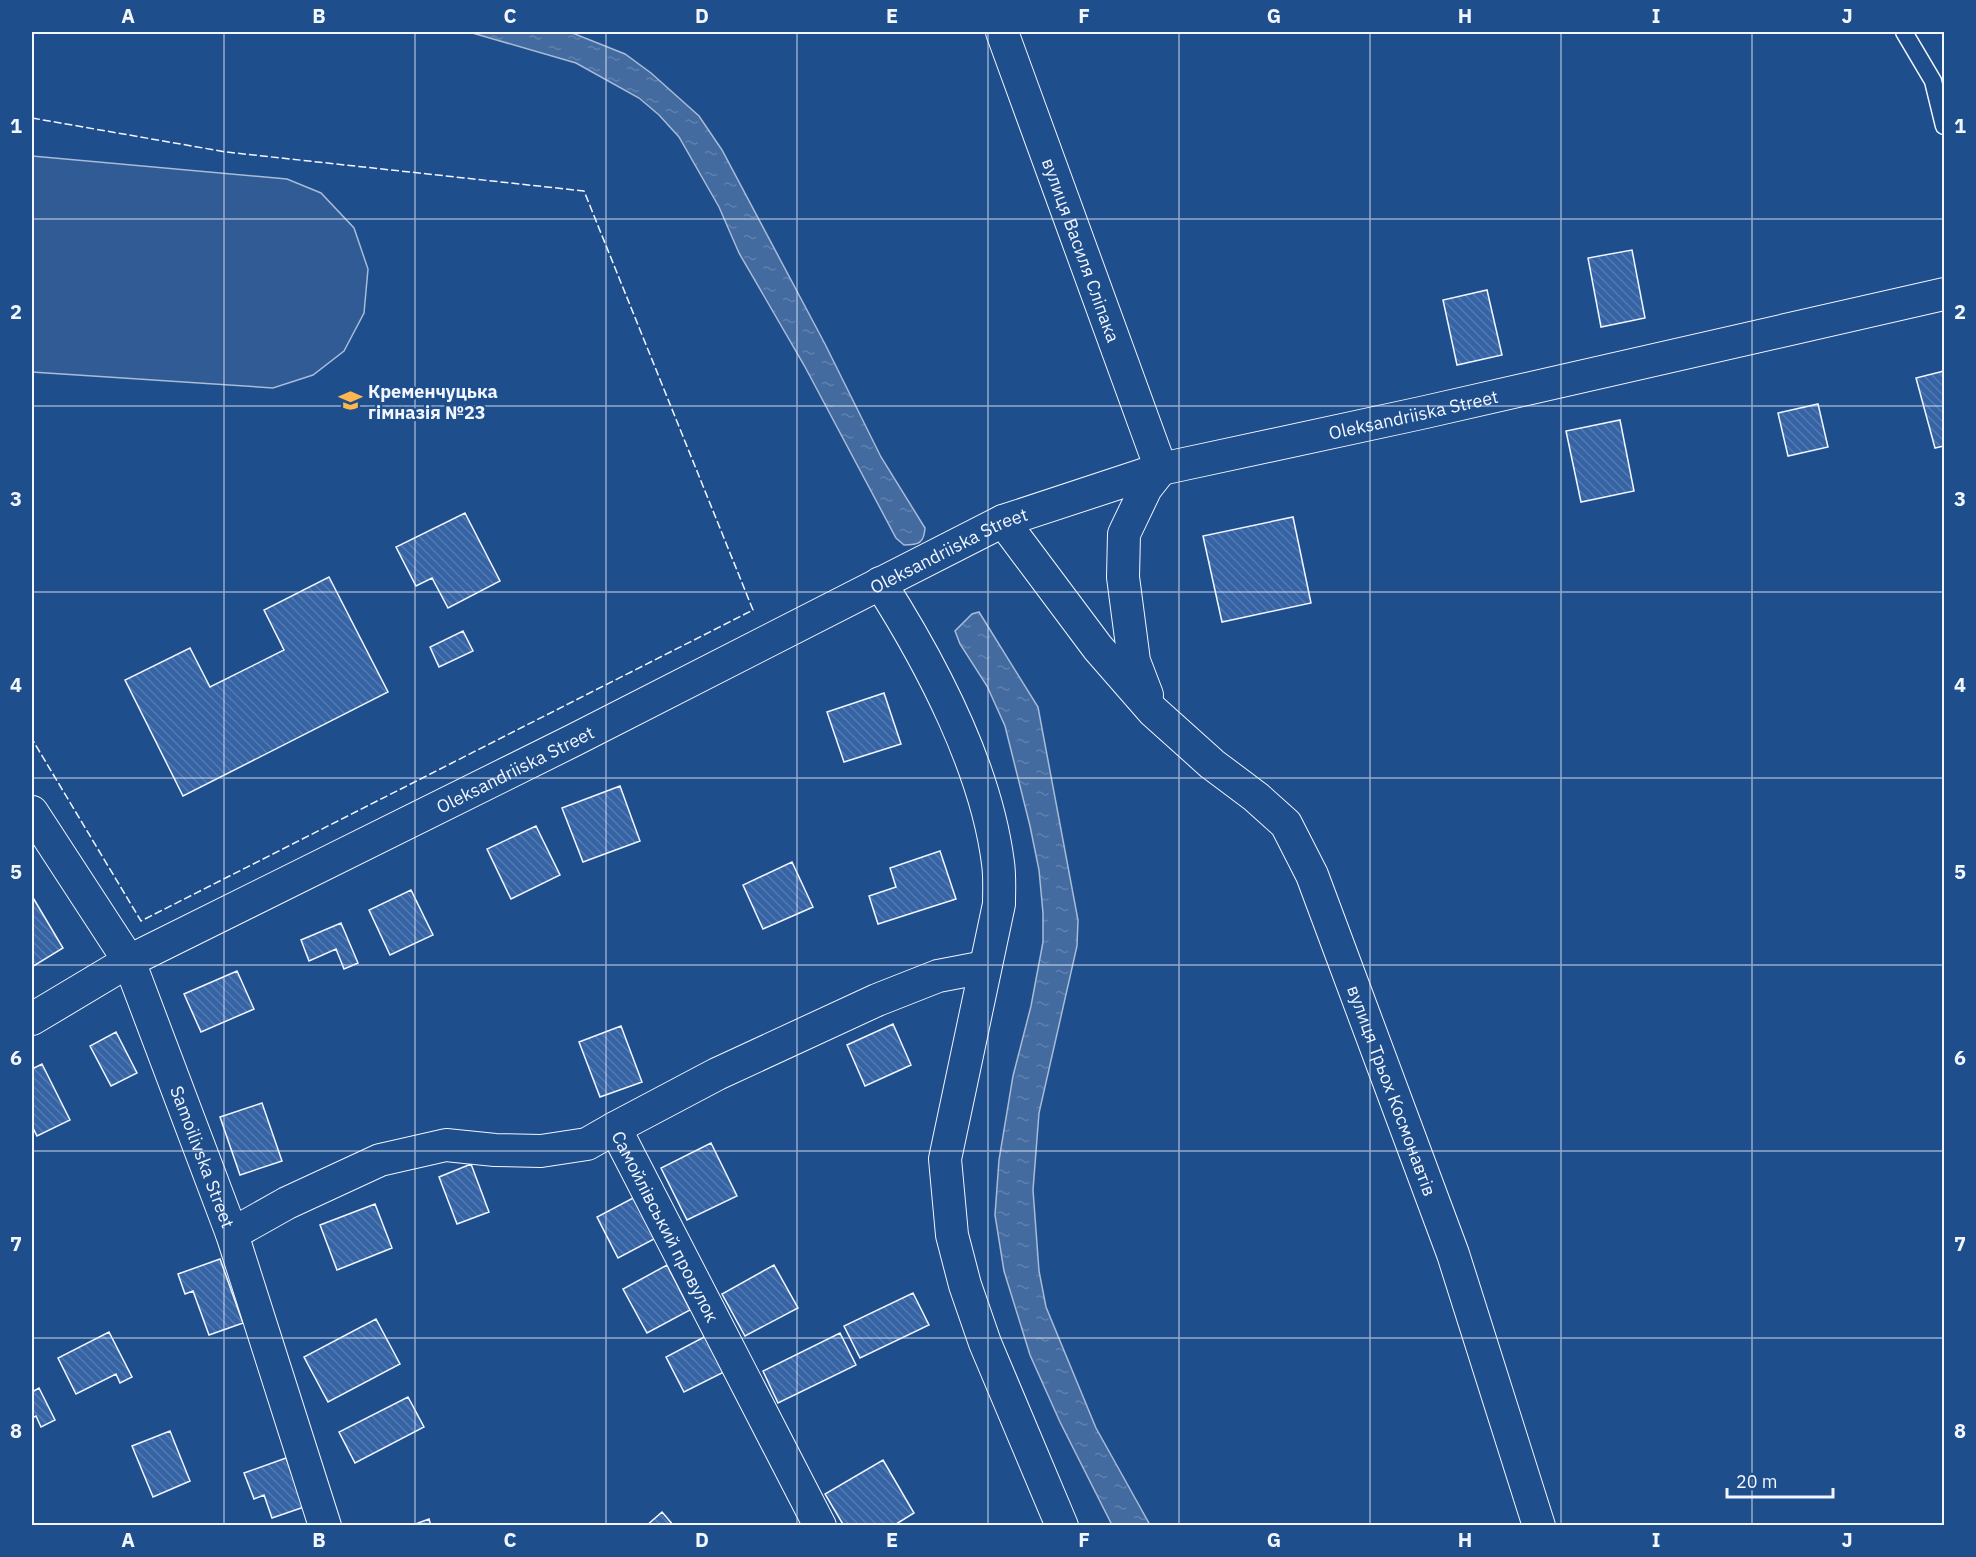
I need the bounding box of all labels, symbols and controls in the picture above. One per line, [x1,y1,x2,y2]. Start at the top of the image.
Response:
text: A [121,2,135,29]
text: B [312,2,326,29]
text: C [503,2,517,29]
text: D [695,2,709,29]
text: E [886,2,898,29]
text: F [1078,2,1090,29]
text: G [1267,2,1281,29]
text: H [1458,2,1472,29]
text: I [1652,2,1660,29]
text: J [1841,2,1853,29]
text: 1 [10,112,22,139]
text: 1 [1954,112,1966,139]
street label: вулиця Василя Сліпака [1037,155,1125,346]
text: 2 [10,298,22,325]
text: 2 [1954,298,1966,325]
place label: Кременчуцька гімназія №23 [368,380,498,424]
street label: Oleksandriiska Street [1326,384,1500,444]
school or university icon: Кременчуцька гімназія №23 [337,388,363,414]
text: 3 [10,485,22,512]
text: 3 [1954,485,1966,512]
street label: Oleksandriiska Street [866,502,1030,599]
text: 4 [10,671,22,698]
text: 4 [1954,671,1966,698]
street label: Oleksandriiska Street [432,720,598,818]
text: 5 [10,858,22,885]
text: 5 [1954,858,1966,885]
street label: вулиця Трьох Космонавтів [1342,982,1442,1199]
text: 6 [10,1044,22,1071]
text: 6 [1954,1044,1966,1071]
street label: Samoilivska Street [166,1082,240,1231]
street label: Самойлівський провулок [607,1127,725,1326]
text: 7 [10,1230,22,1257]
text: 7 [1954,1230,1966,1257]
text: 8 [10,1417,22,1444]
text: 8 [1954,1417,1966,1444]
scale bar [1727,1461,1834,1499]
text: 20 m [1736,1470,1778,1493]
text: A [121,1526,135,1553]
text: B [312,1526,326,1553]
text: C [503,1526,517,1553]
text: D [695,1526,709,1553]
text: E [886,1526,898,1553]
text: F [1078,1526,1090,1553]
text: G [1267,1526,1281,1553]
text: H [1458,1526,1472,1553]
text: I [1652,1526,1660,1553]
text: J [1841,1526,1853,1553]

